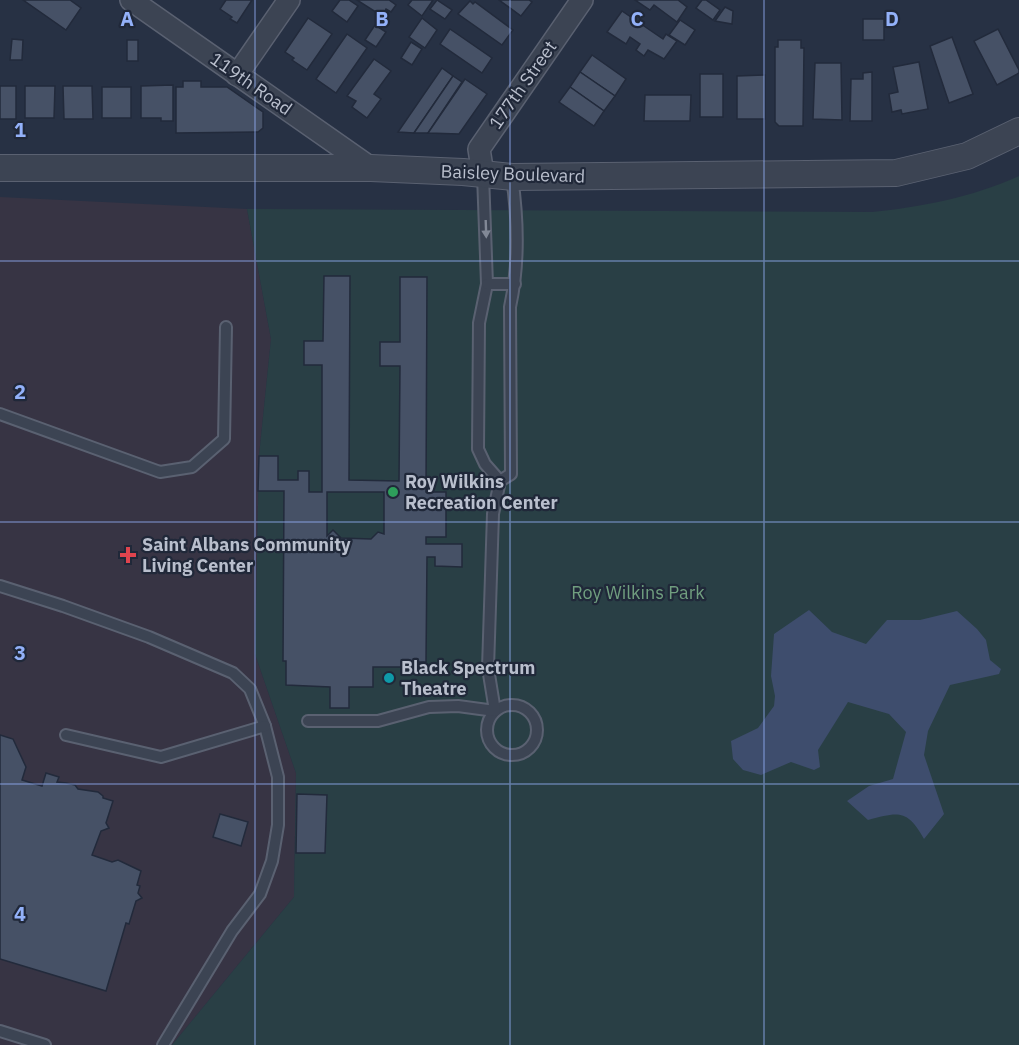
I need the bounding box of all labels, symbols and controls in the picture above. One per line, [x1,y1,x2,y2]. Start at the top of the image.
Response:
text: A [120,5,134,32]
text: B [375,5,389,32]
text: C [630,5,644,32]
text: D [885,5,899,32]
street label: 177th Street [484,36,561,133]
street label: 119th Road [206,47,297,120]
text: 1 [14,116,26,143]
street label: Baisley Boulevard [440,159,586,188]
one-way arrow [481,219,490,238]
text: 2 [14,378,26,405]
place label: Roy Wilkins Recreation Center [405,470,558,514]
marker: Roy Wilkins Recreation Center [386,485,400,499]
place label: Saint Albans Community Living Center [142,533,351,577]
marker: Saint Albans Community Living Center [119,546,137,564]
park label: Roy Wilkins Park [571,581,705,604]
text: 3 [14,639,26,666]
place label: Black Spectrum Theatre [401,656,535,700]
marker: Black Spectrum Theatre [382,671,396,685]
text: 4 [14,900,26,927]

